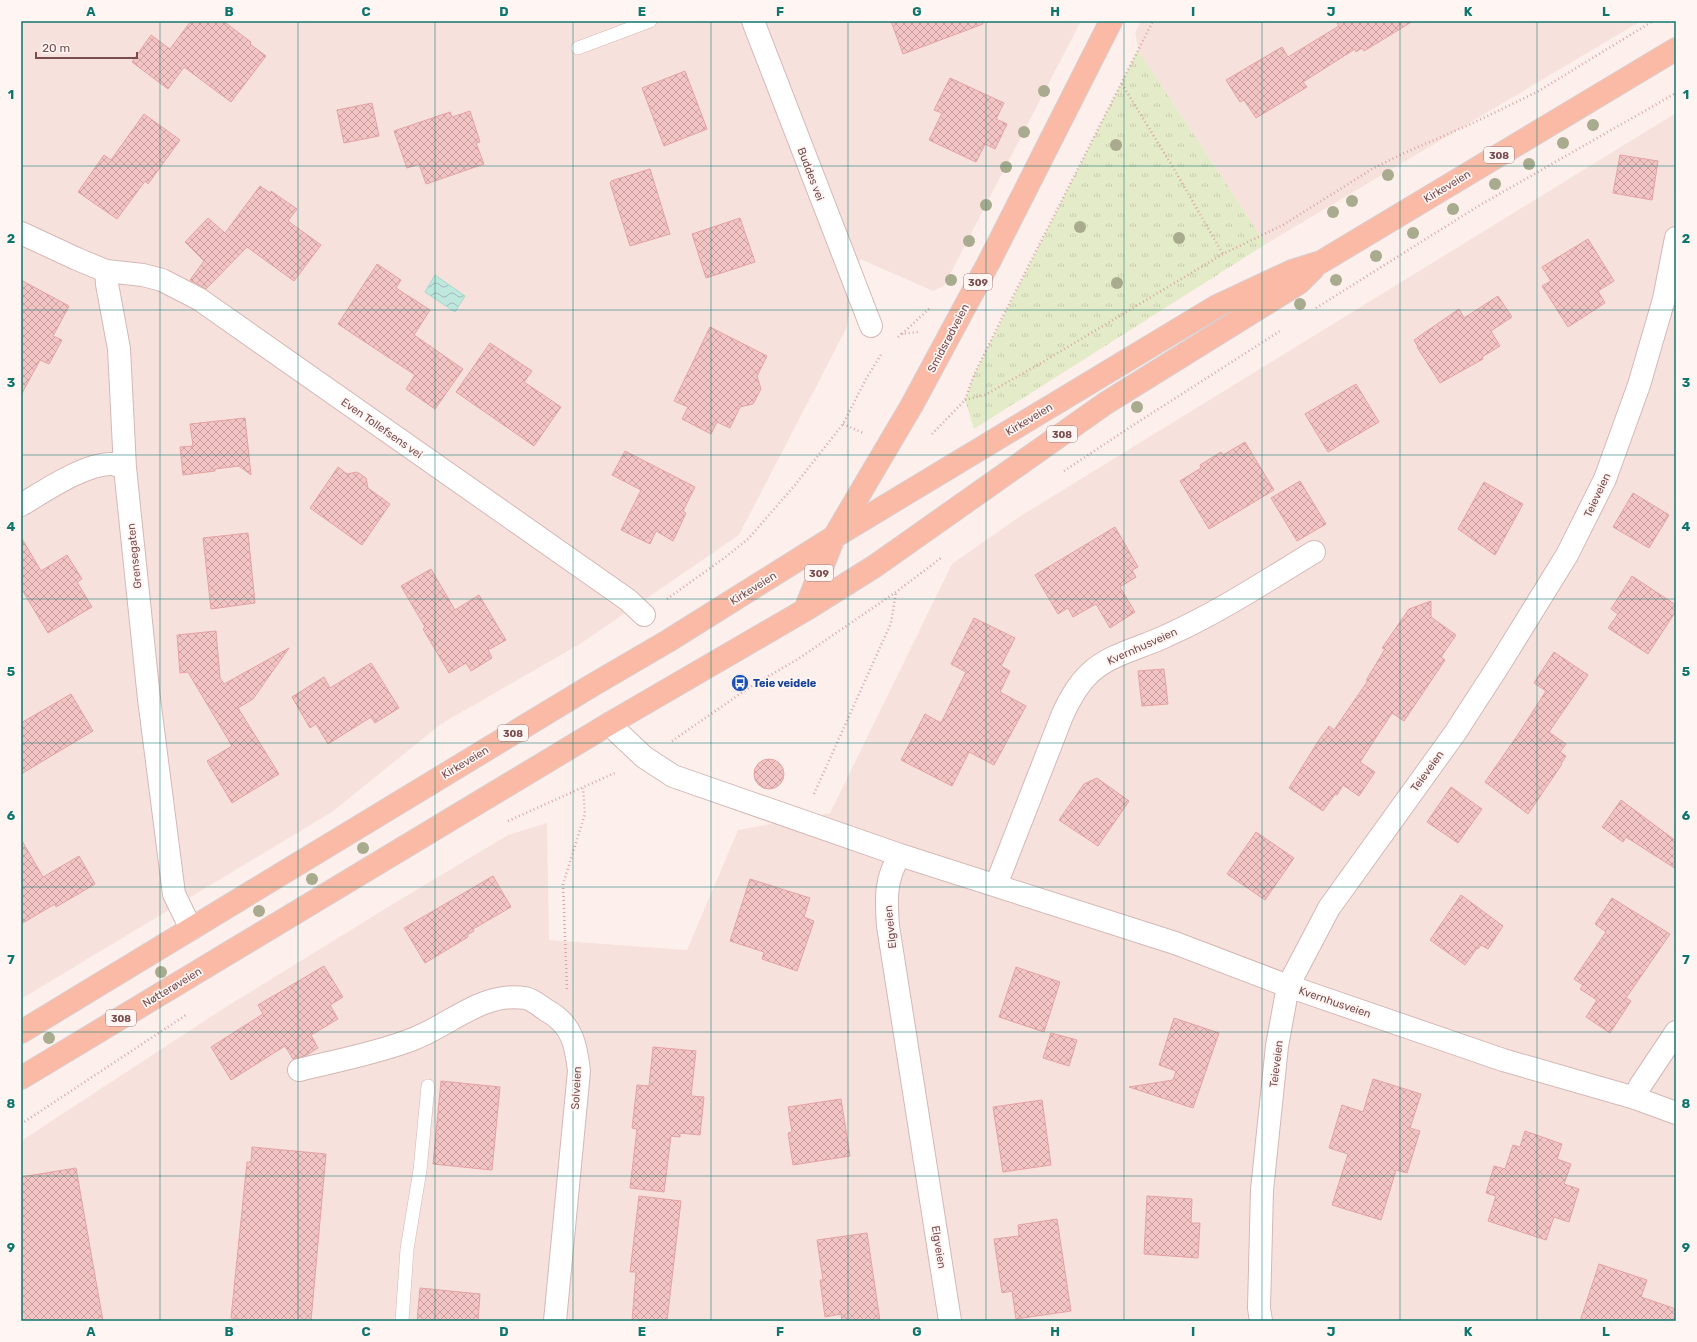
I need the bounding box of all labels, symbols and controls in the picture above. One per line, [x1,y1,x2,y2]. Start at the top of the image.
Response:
text: A [86,4,96,19]
text: B [224,4,234,19]
text: C [361,4,371,19]
text: D [499,4,509,19]
text: E [638,4,646,19]
text: F [776,4,784,19]
text: G [912,4,922,19]
text: H [1050,4,1060,19]
text: I [1191,4,1195,19]
text: J [1327,4,1335,19]
text: K [1464,4,1473,19]
text: L [1602,4,1610,19]
scale bar [36,34,137,60]
text: 20 m [42,41,70,55]
text: 1 [8,87,14,102]
text: 1 [1683,87,1689,102]
street label: Buddes vei [794,146,827,203]
road number: 308 [1484,147,1514,163]
street label: Kirkeveien [1421,167,1473,205]
text: 2 [7,231,15,246]
text: 2 [1682,231,1690,246]
road number: 309 [964,274,992,290]
street label: Smidsrødveien [925,302,972,375]
text: 3 [7,375,16,390]
text: 3 [1682,375,1691,390]
street label: Even Tollefsens vei [339,396,425,461]
street label: Kirkeveien [1003,400,1055,438]
road number: 308 [1047,426,1077,442]
street label: Teieveien [1581,471,1613,520]
text: 4 [7,519,16,534]
text: 4 [1682,519,1691,534]
street label: Grensegaten [125,523,144,589]
road number: 309 [805,565,833,581]
street label: Kirkeveien [728,569,779,608]
street label: Kvernhusveien [1105,625,1179,668]
text: 5 [7,664,15,679]
text: 5 [1682,664,1690,679]
bus stop icon: Teie veidele [730,673,750,693]
place label: Teie veidele [753,677,817,690]
road number: 308 [498,725,528,741]
street label: Kirkeveien [439,743,491,781]
street label: Teieveien [1408,748,1447,794]
text: 6 [7,808,16,823]
text: 6 [1682,808,1691,823]
street label: Elgveien [882,905,899,949]
text: 7 [7,952,15,967]
text: 7 [1682,952,1690,967]
street label: Nøtterøveien [140,965,204,1010]
street label: Kvernhusveien [1297,984,1373,1021]
road number: 308 [106,1010,136,1026]
street label: Teieveien [1267,1040,1286,1088]
street label: Solveien [569,1066,584,1110]
text: 8 [7,1096,16,1111]
text: 8 [1682,1096,1691,1111]
street label: Elgveien [929,1225,948,1270]
text: 9 [7,1240,15,1255]
text: 9 [1682,1240,1690,1255]
text: A [86,1324,96,1339]
text: B [224,1324,234,1339]
text: C [361,1324,371,1339]
text: D [499,1324,509,1339]
text: E [638,1324,646,1339]
text: F [776,1324,784,1339]
text: G [912,1324,922,1339]
text: H [1050,1324,1060,1339]
text: I [1191,1324,1195,1339]
text: J [1327,1324,1335,1339]
text: K [1464,1324,1473,1339]
text: L [1602,1324,1610,1339]

